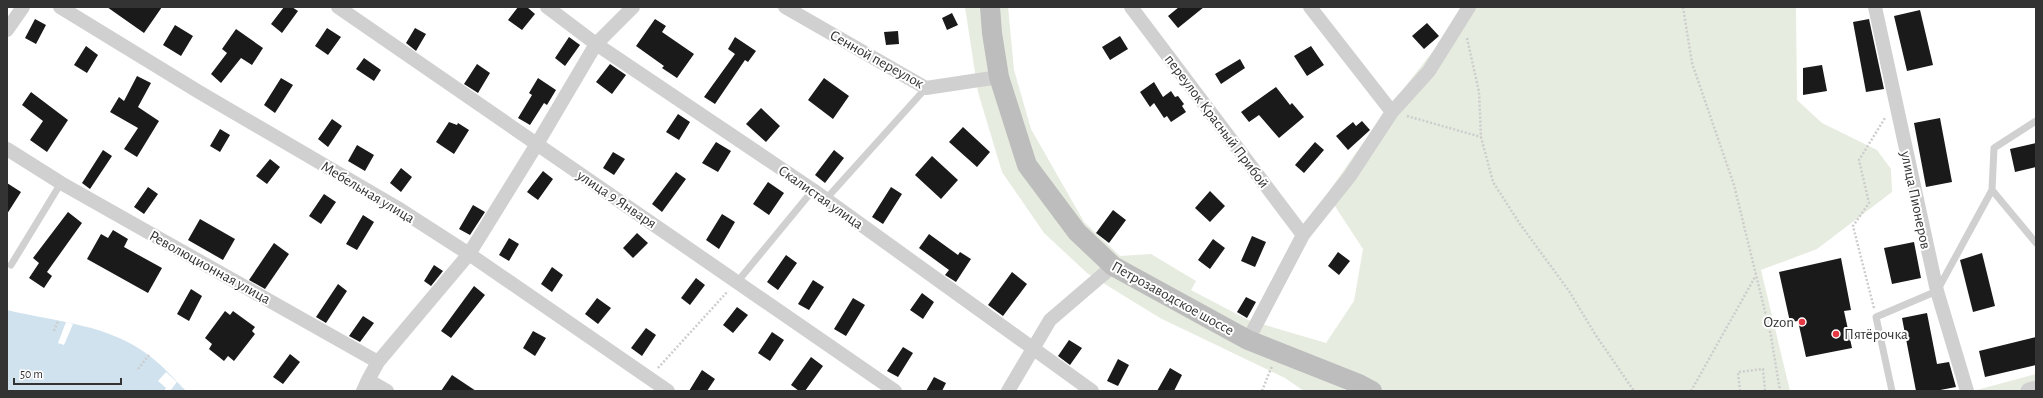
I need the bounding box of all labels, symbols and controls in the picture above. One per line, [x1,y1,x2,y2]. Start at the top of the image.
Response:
street label: Сенной переулок [827,27,926,91]
street label: переулок Красный Прибой [1162,52,1272,191]
street label: улица Пионеров [1898,149,1933,250]
street label: Мебельная улица [318,159,417,226]
street label: Скалистая улица [776,163,866,232]
street label: улица 9 Января [574,167,659,231]
street label: Революционная улица [147,228,273,307]
street label: Петрозаводское шоссе [1109,259,1236,338]
place label: Ozon [1764,315,1794,330]
marker: Ozon [1797,317,1807,327]
place label: Пятёрочка [1844,327,1908,342]
marker: Пятёрочка [1831,329,1841,339]
scale bar [14,360,121,386]
text: 50 m [20,368,43,380]

